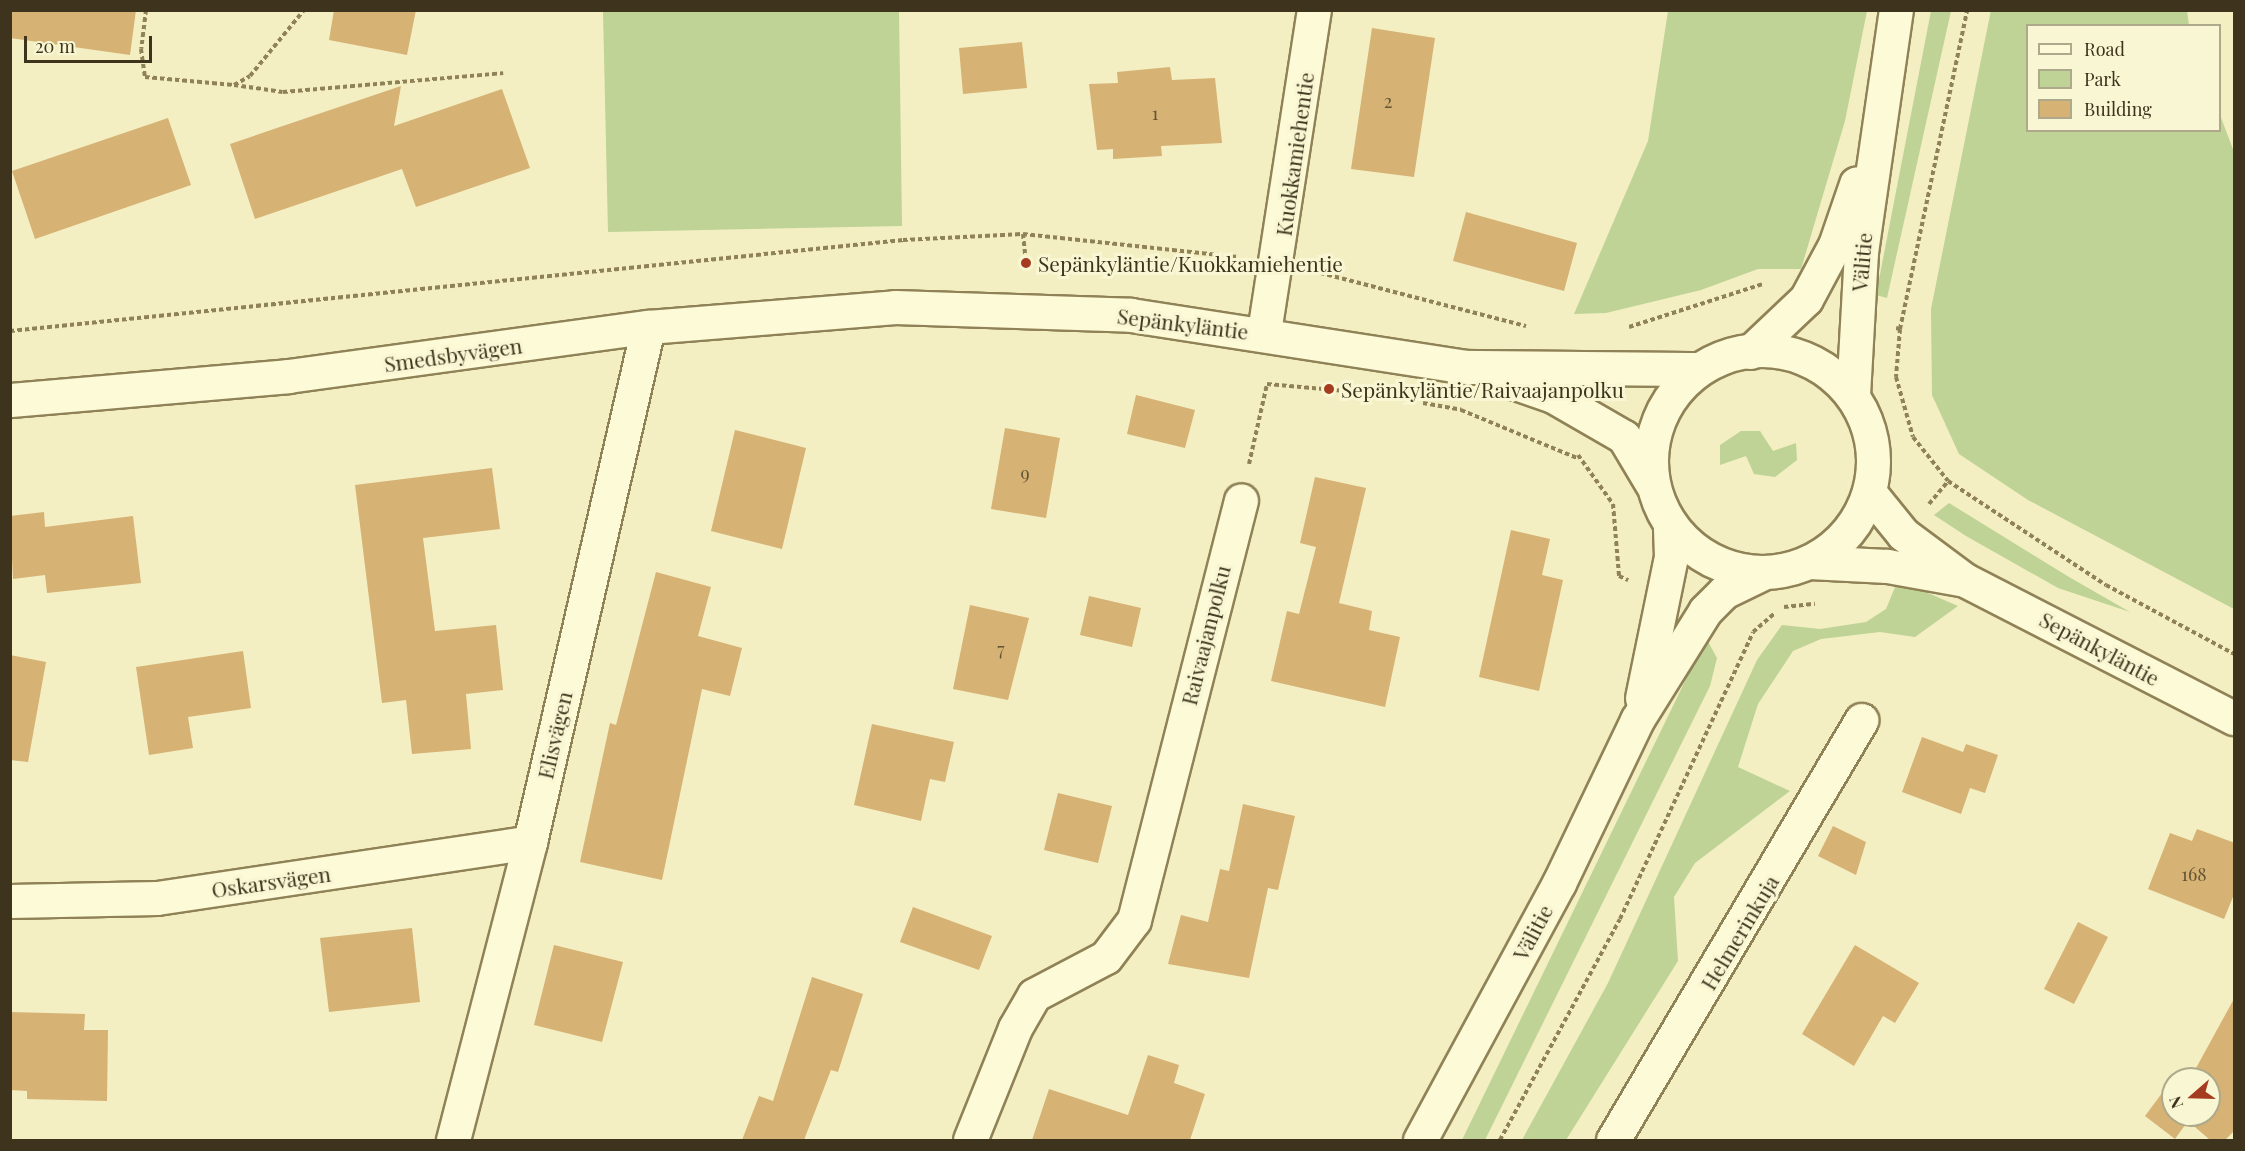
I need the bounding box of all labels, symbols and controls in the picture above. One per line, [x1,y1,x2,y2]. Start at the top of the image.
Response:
scale bar [27,24,154,62]
legend [2026,24,2221,132]
text: 20 m [35,34,75,58]
text: Road [2084,37,2125,61]
text: Park [2084,67,2121,91]
street label: Kuokkamiehentie [1270,70,1318,238]
house number: 2 [1384,90,1392,112]
text: Building [2084,97,2152,121]
house number: 1 [1152,102,1158,124]
street label: Välitie [1846,231,1876,293]
place label: Sepänkyläntie/Kuokkamiehentie [1038,250,1343,276]
marker: Sepänkyläntie/Kuokkamiehentie [1019,256,1033,270]
street label: Sepänkyläntie [1116,302,1250,344]
street label: Smedsbyvägen [382,332,524,376]
place label: Sepänkyläntie/Raivaajanpolku [1341,376,1624,402]
marker: Sepänkyläntie/Raivaajanpolku [1322,382,1336,396]
house number: 9 [1020,462,1030,484]
street label: Raivaajanpolku [1175,563,1235,707]
street label: Sepänkyläntie [2036,606,2164,690]
house number: 7 [997,638,1005,660]
street label: Elisvägen [532,689,576,781]
street label: Oskarsvägen [210,860,332,902]
house number: 168 [2181,863,2207,885]
street label: Helmerinkuja [1695,870,1783,994]
street label: Välitie [1507,900,1557,964]
north arrow [2161,1067,2221,1127]
text: N [2164,1094,2187,1112]

